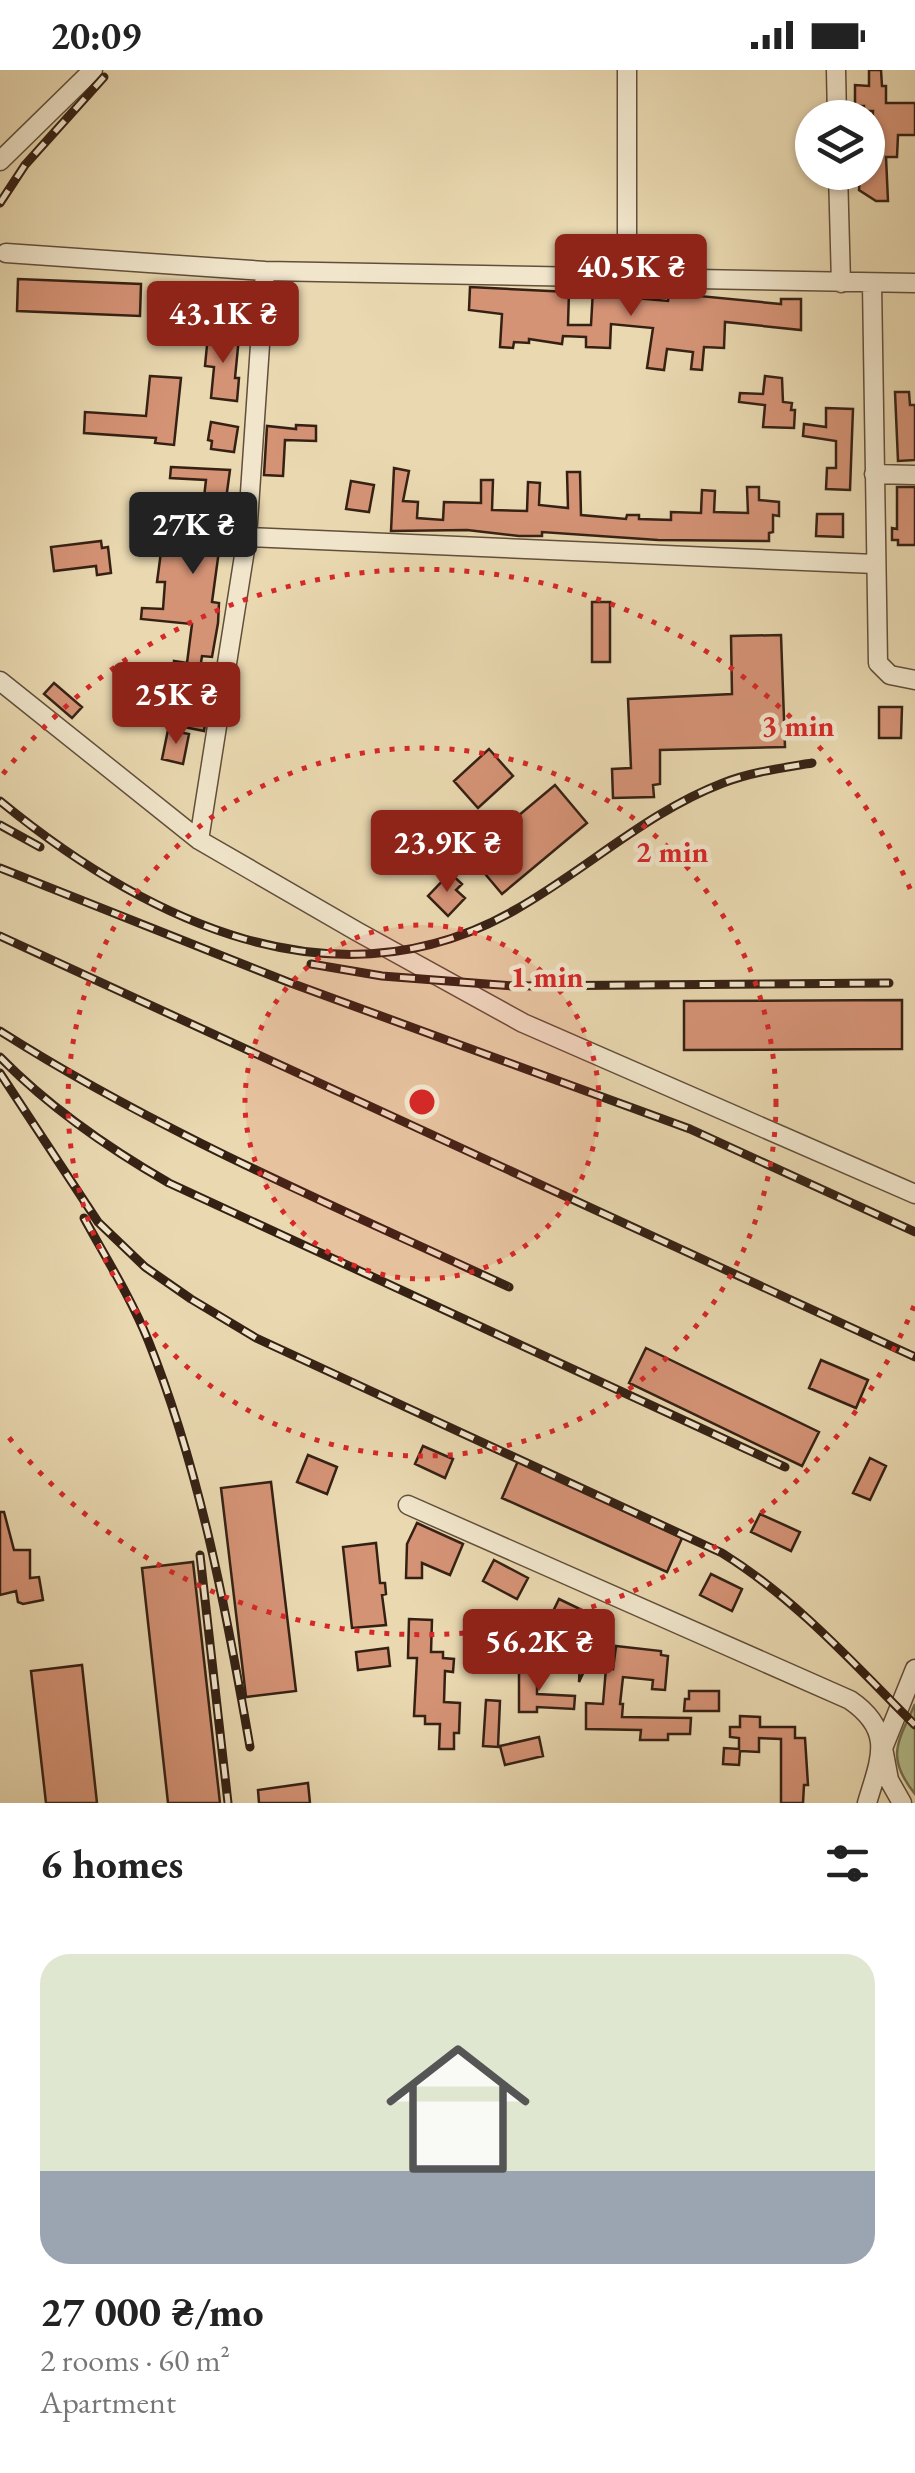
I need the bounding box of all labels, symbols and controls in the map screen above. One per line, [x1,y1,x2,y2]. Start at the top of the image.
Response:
text: 20:09 [50,11,141,60]
map controls [795,100,885,190]
button: layers [795,100,885,190]
pin: 40.5K ₴ [539,234,723,319]
text: 40.5K ₴ [577,245,685,287]
pin: 43.1K ₴ [131,281,315,366]
text: 43.1K ₴ [169,292,277,334]
pin: 27K ₴ [123,492,263,577]
text: 27K ₴ [151,503,235,545]
pin: 25K ₴ [106,662,246,747]
text: 25K ₴ [134,673,218,715]
text: 3 min [761,706,835,745]
pin: 23.9K ₴ [355,810,539,895]
text: 23.9K ₴ [393,821,501,863]
text: 2 min [635,832,709,871]
text: 1 min [510,957,584,996]
centre of rings [404,1084,440,1120]
pin: 56.2K ₴ [447,1609,631,1694]
text: 56.2K ₴ [485,1620,593,1662]
text: 6 homes [40,1836,183,1891]
icon: filters [820,1836,875,1891]
icon: home [368,2019,548,2199]
text: 27 000 ₴/mo [40,2284,264,2339]
text: 2 rooms · 60 m² [40,2339,230,2381]
text: Apartment [40,2381,176,2423]

